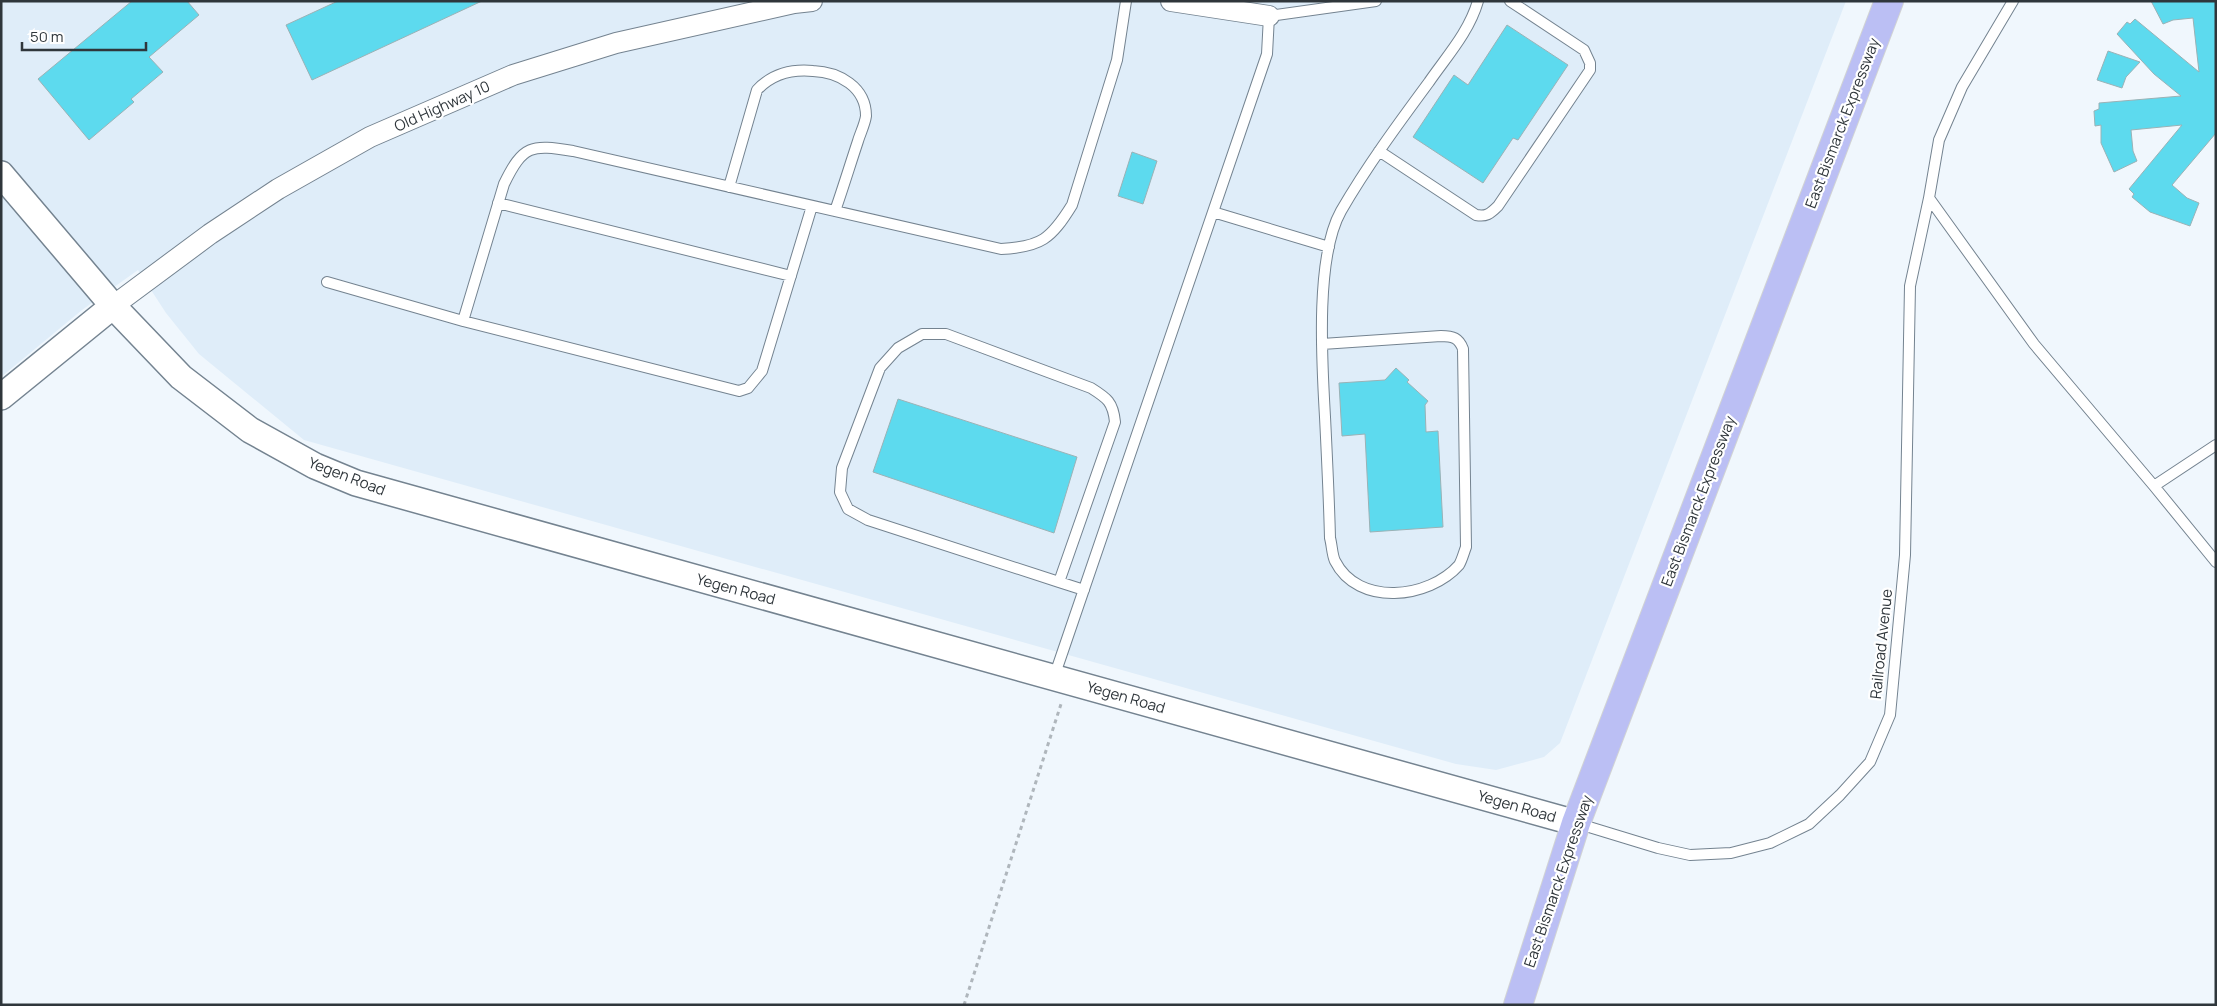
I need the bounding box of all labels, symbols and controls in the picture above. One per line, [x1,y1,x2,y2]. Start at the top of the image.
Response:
scale bar [22,20,146,52]
text: 50 m [30,26,64,47]
street label: East Bismarck Expressway [1800,35,1884,211]
street label: Old Highway 10 [391,76,493,136]
street label: East Bismarck Expressway [1656,413,1740,589]
street label: Yegen Road [306,452,388,500]
street label: Yegen Road [694,568,778,610]
street label: Railroad Avenue [1865,588,1897,700]
street label: Yegen Road [1084,676,1168,718]
street label: Yegen Road [1475,785,1559,827]
street label: East Bismarck Expressway [1519,792,1597,970]

